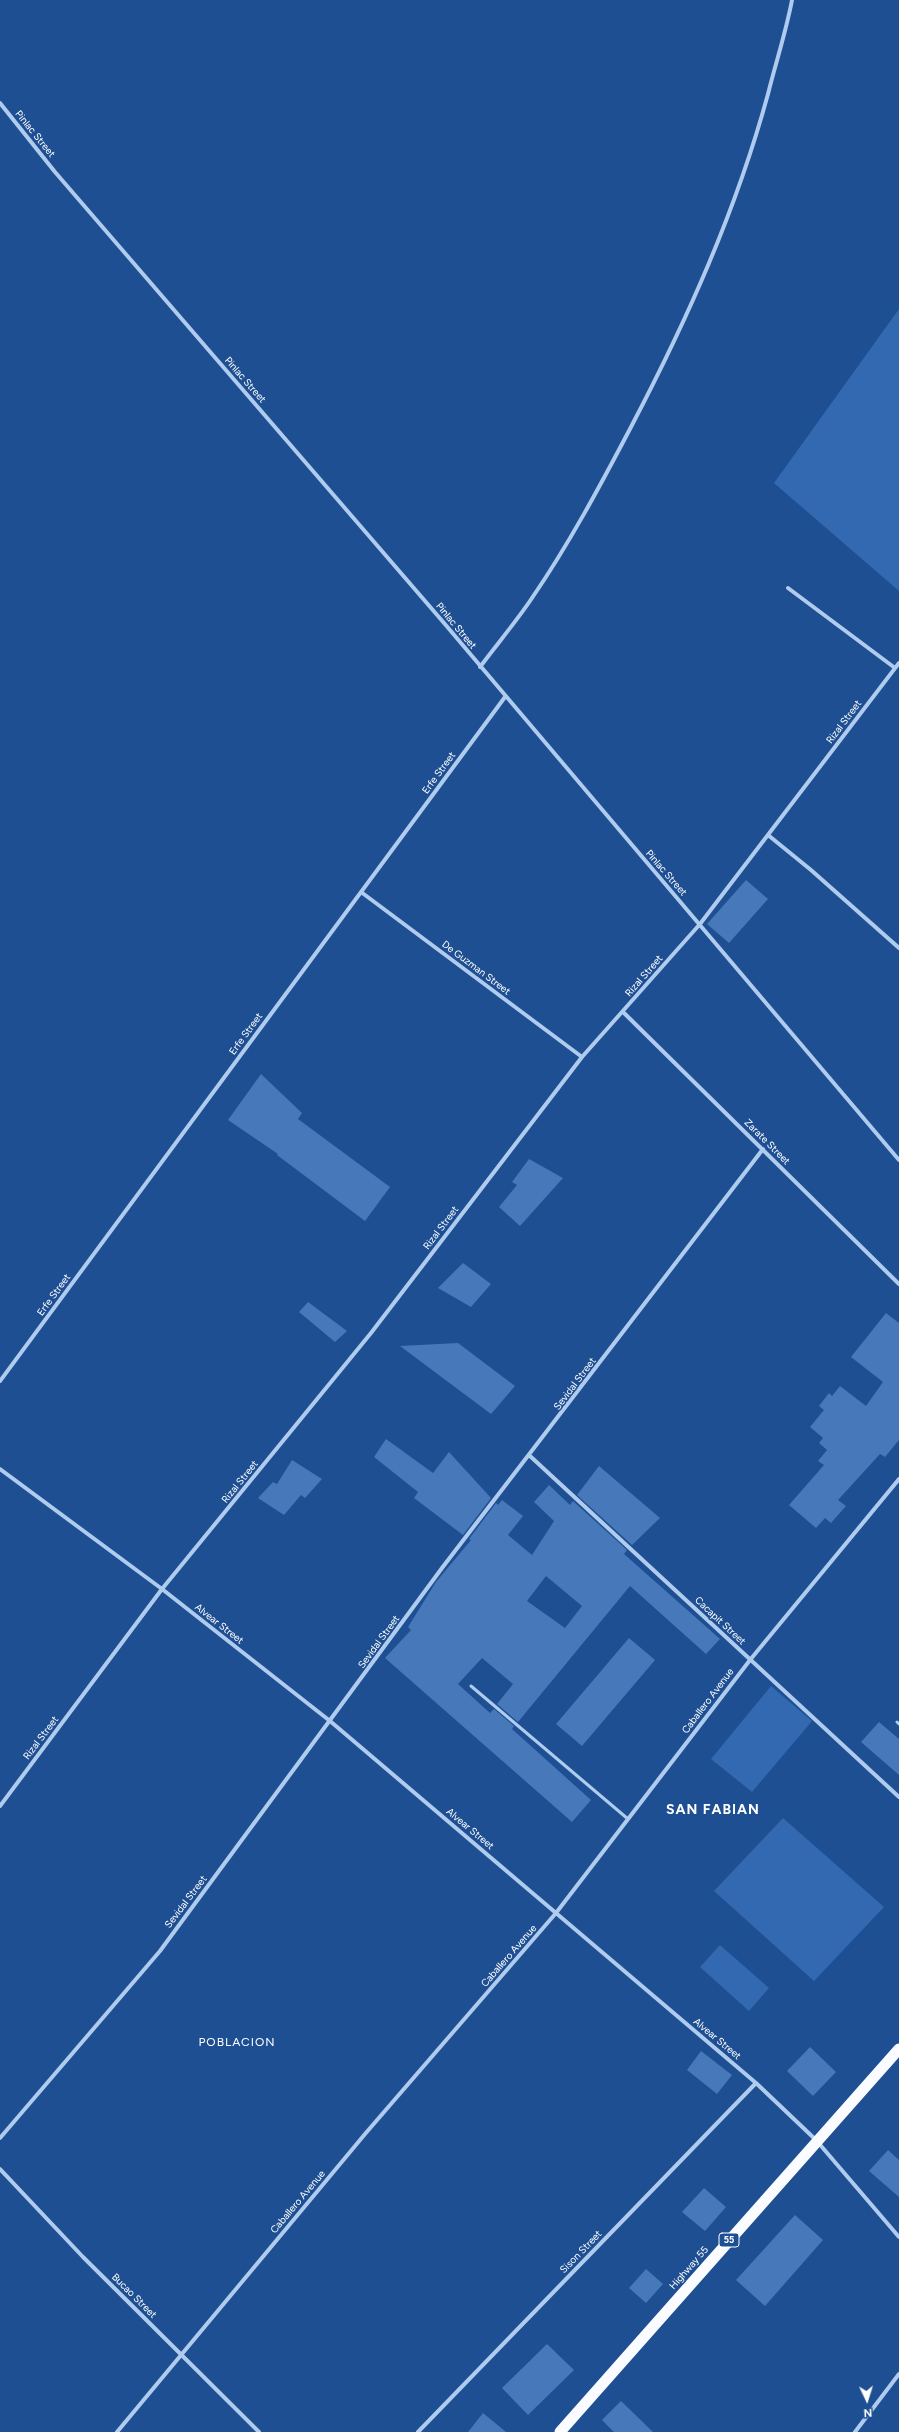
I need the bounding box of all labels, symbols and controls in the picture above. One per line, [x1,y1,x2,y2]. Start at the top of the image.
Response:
street label: Pinlac Street [12,108,58,160]
street label: Pinlac Street [222,355,268,405]
street label: Pinlac Street [433,600,479,652]
street label: Rizal Street [824,698,864,746]
street label: Erfe Street [420,750,458,796]
street label: Pinlac Street [643,848,689,898]
street label: De Guzman Street [439,938,513,998]
street label: Rizal Street [623,953,665,999]
street label: Erfe Street [227,1011,265,1057]
street label: Zarate Street [742,1117,792,1167]
street label: Rizal Street [421,1204,461,1252]
street label: Erfe Street [35,1272,73,1318]
street label: Sevidal Street [551,1355,599,1413]
street label: Rizal Street [219,1458,261,1506]
street label: Cacapit Street [692,1594,748,1648]
street label: Alvear Street [192,1601,246,1647]
street label: Sevidal Street [356,1613,402,1671]
street label: Caballero Avenue [680,1666,736,1736]
street label: Rizal Street [21,1714,61,1762]
district label: SAN FABIAN [666,1802,760,1818]
street label: Alvear Street [444,1806,496,1852]
street label: Sevidal Street [162,1873,210,1931]
street label: Caballero Avenue [479,1922,539,1990]
street label: Alvear Street [691,2016,743,2062]
district label: POBLACION [198,2035,276,2049]
street label: Caballero Avenue [268,2168,328,2236]
street label: Sison Street [558,2228,604,2276]
road number: 55 [719,2233,739,2247]
street label: Highway 55 [667,2244,711,2292]
street label: Bucao Street [109,2271,159,2321]
north arrow [847,2380,887,2420]
text: N [863,2406,873,2419]

